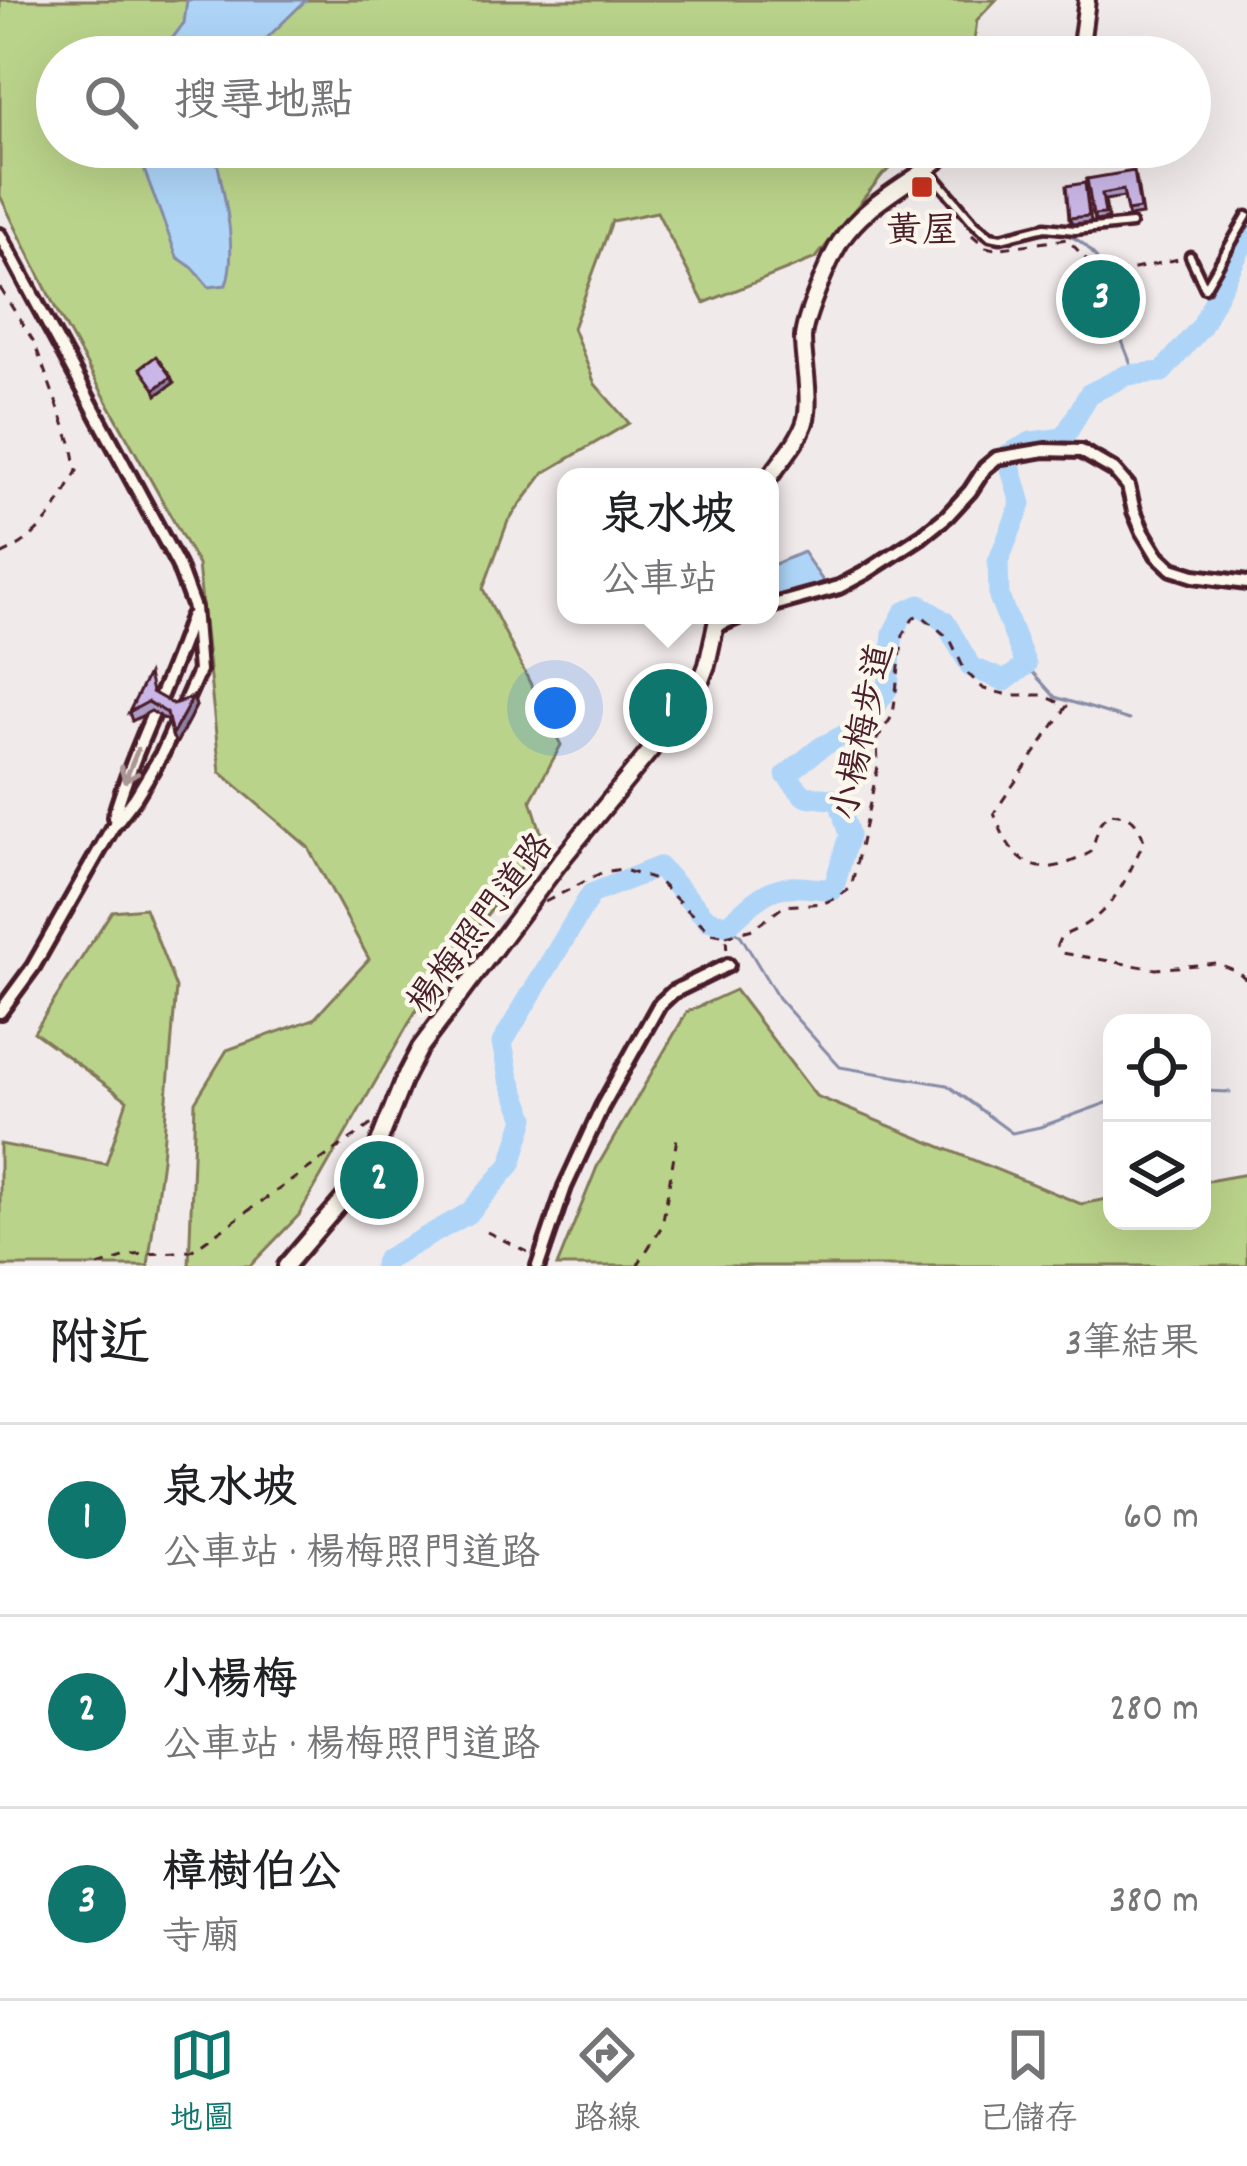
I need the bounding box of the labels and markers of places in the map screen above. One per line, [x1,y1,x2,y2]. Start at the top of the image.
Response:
marker: 黃屋 [909,174,935,200]
place label: 黃屋 [886,208,958,260]
pin: 3 [1062,254,1140,344]
pin: 1 [629,663,707,753]
pin: 2 [340,1135,418,1225]

